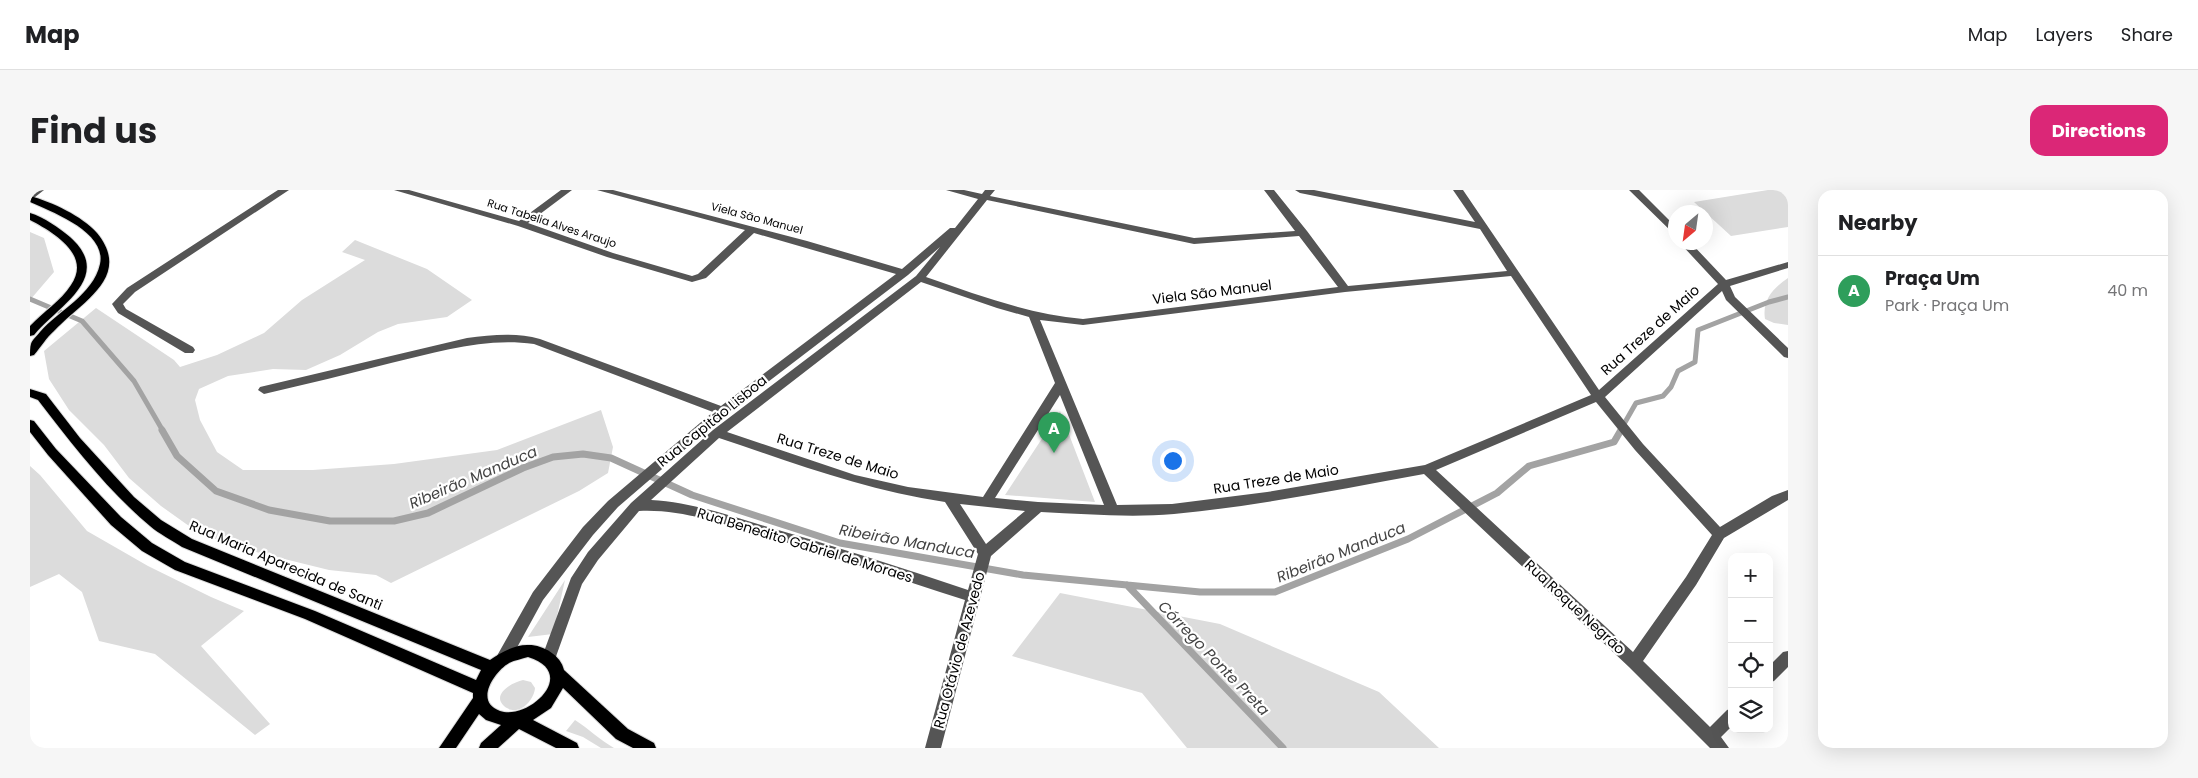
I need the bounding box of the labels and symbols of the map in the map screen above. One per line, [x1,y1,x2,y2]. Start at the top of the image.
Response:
street label: Rua Tabelia Alves Araujo [485,195,619,251]
street label: Viela São Manuel [709,198,805,238]
north arrow [1668,205,1713,250]
street label: Viela São Manuel [1151,275,1273,309]
street label: Rua Treze de Maio [1596,280,1704,380]
street label: Rua Capitão Lisboa [653,370,771,472]
pin: A [1038,412,1070,453]
street label: Rua Treze de Maio [774,428,902,484]
water label: Ribeirão Manduca [406,440,540,514]
your location [1160,448,1186,474]
street label: Rua Treze de Maio [1212,459,1340,499]
street label: Rua Benedito Gabriel de Moraes [695,503,915,587]
street label: Rua Maria Aparecida de Santi [186,515,386,615]
water label: Ribeirão Manduca [1273,517,1409,587]
water label: Ribeirão Manduca [838,519,976,563]
street label: Rua Roque Negrão [1520,555,1630,659]
street label: Rua Otávio de Azevedo [928,569,990,731]
water label: Córrego Ponte Preta [1154,596,1274,720]

